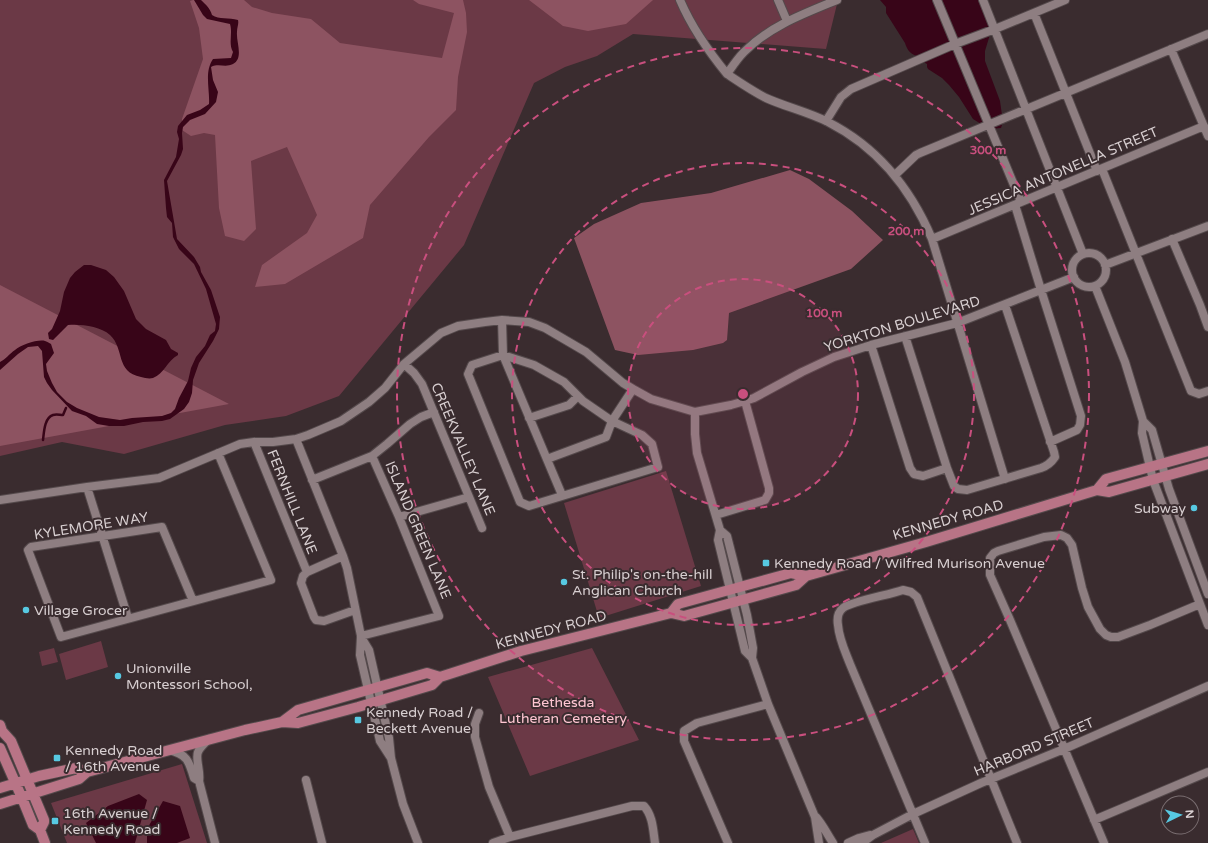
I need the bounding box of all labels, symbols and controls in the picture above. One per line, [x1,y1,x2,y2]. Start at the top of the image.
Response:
street label: JESSICA ANTONELLA STREET [965,123,1161,219]
text: 300 m [970,143,1006,157]
text: 200 m [888,224,924,238]
street label: YORKTON BOULEVARD [822,292,982,356]
text: 100 m [806,306,842,320]
street label: CREEKVALLEY LANE [427,380,499,518]
centre of rings [736,387,750,401]
street label: FERNHILL LANE [263,447,321,557]
street label: ISLAND GREEN LANE [381,459,455,601]
street label: KENNEDY ROAD [891,496,1005,544]
place label: Subway [1134,500,1186,517]
marker: Subway [1189,503,1199,513]
street label: KYLEMORE WAY [33,509,149,543]
place label: Kennedy Road / Wilfred Murison Avenue [774,555,1045,572]
marker: Kennedy Road / Wilfred Murison Avenue [761,558,771,568]
place label: St. Philip's on-the-hill Anglican Church [572,566,712,599]
marker: St. Philip's on-the-hill Anglican Church [559,577,569,587]
place label: Village Grocer [34,602,128,619]
marker: Village Grocer [21,605,31,615]
street label: KENNEDY ROAD [494,607,608,653]
place label: Unionville Montessori School, [126,660,253,693]
marker: Unionville Montessori School, [113,671,123,681]
park label: Bethesda Lutheran Cemetery [499,694,628,727]
place label: Kennedy Road / Beckett Avenue [366,704,473,737]
street label: HARBORD STREET [971,714,1097,780]
marker: Kennedy Road / Beckett Avenue [353,715,363,725]
place label: Kennedy Road / 16th Avenue [65,742,162,775]
marker: Kennedy Road / 16th Avenue [52,753,62,763]
north arrow [1160,795,1200,835]
place label: 16th Avenue / Kennedy Road [63,805,160,838]
text: N [1183,809,1196,819]
marker: 16th Avenue / Kennedy Road [50,816,60,826]

